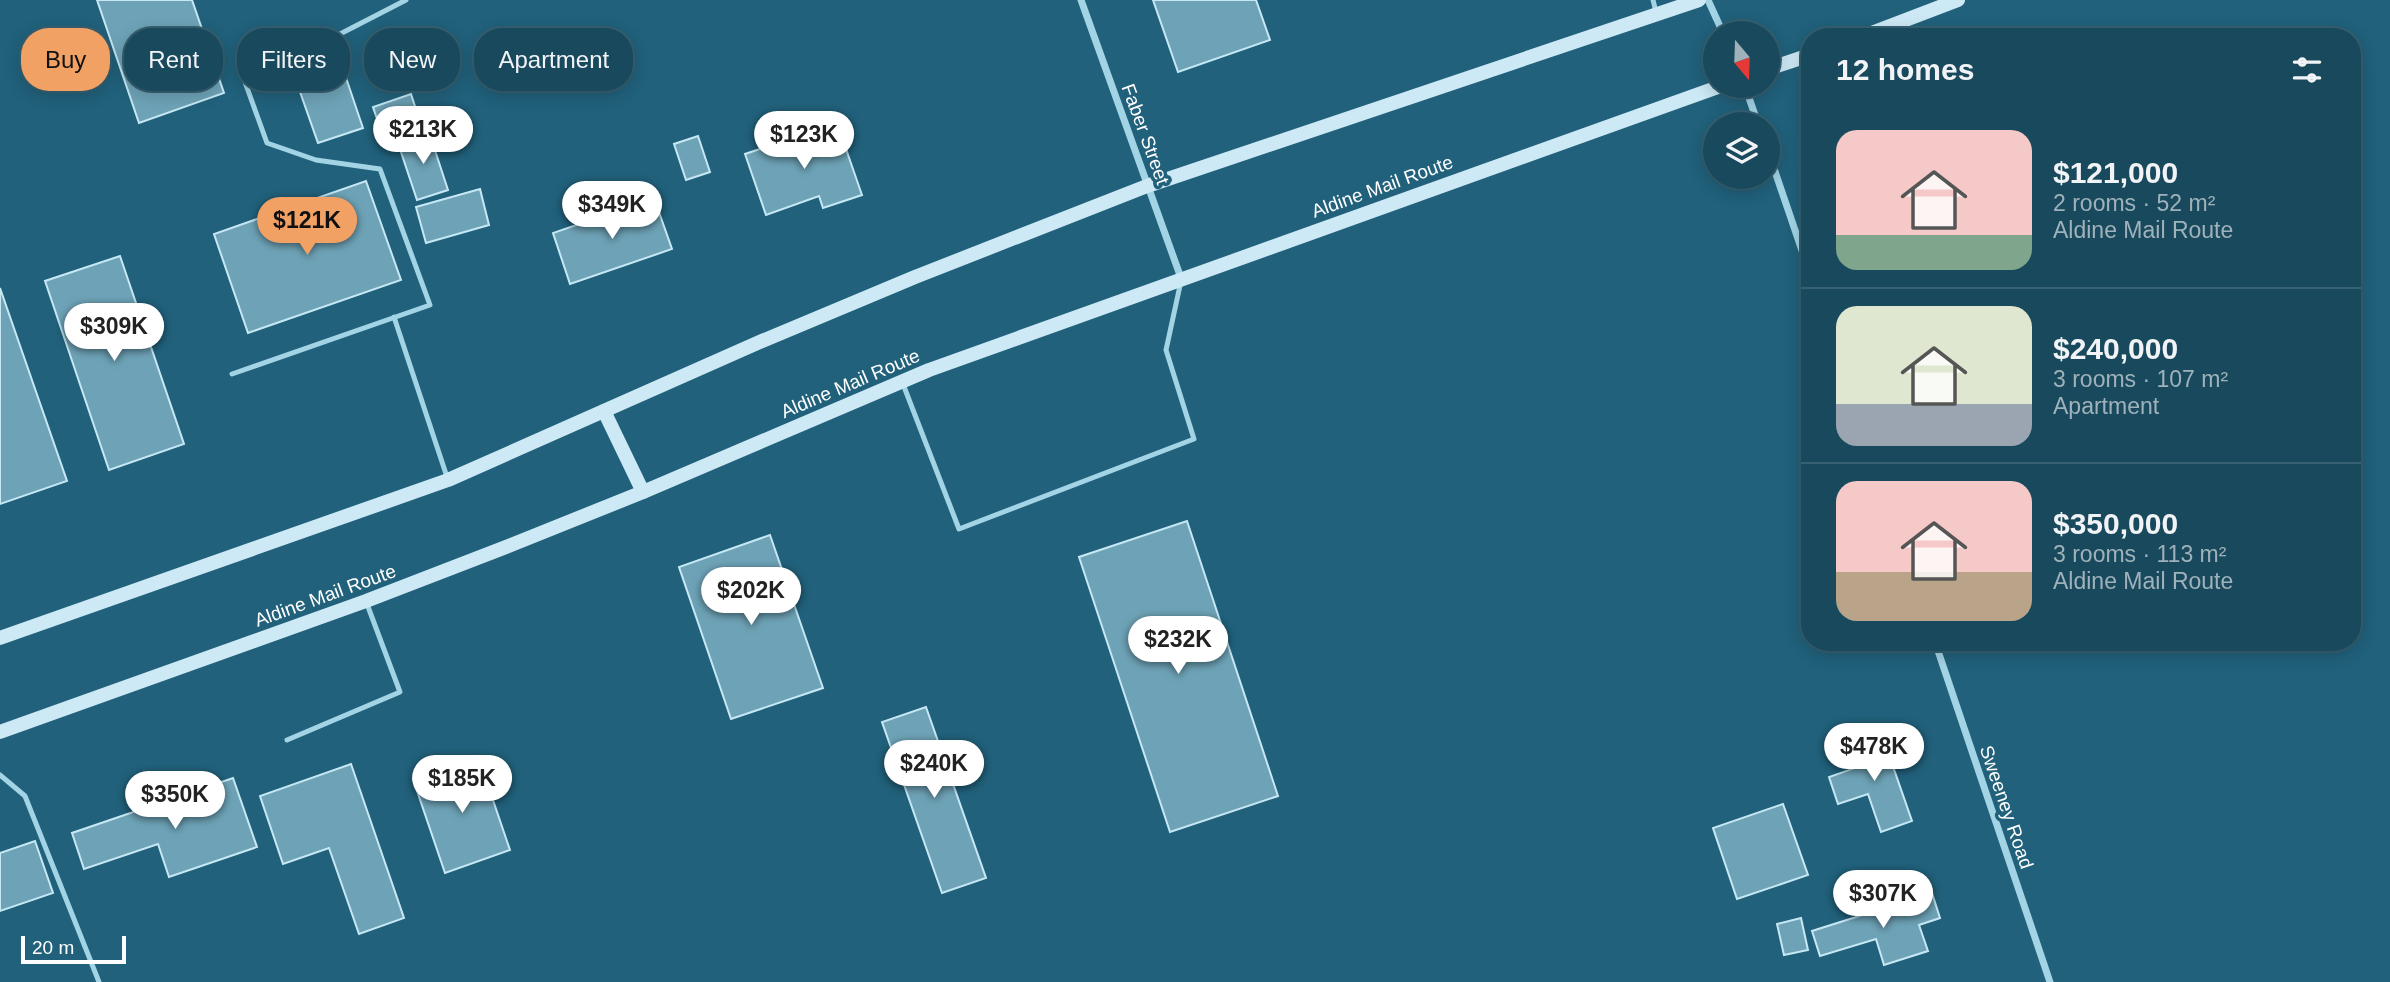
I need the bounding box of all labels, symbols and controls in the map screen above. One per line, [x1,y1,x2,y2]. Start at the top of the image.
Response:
north arrow [1703,21,1780,98]
map controls [1703,21,1780,189]
chip: Buy [21,28,110,91]
chip: Rent [124,28,223,91]
chip: Filters [237,28,350,91]
chip: New [364,28,460,91]
chip: Apartment [474,28,633,91]
icon: filters [2288,51,2326,89]
text: 12 homes [1836,53,1974,86]
street label: Faber Street [1118,81,1174,188]
pin: $213K [374,106,472,166]
pin: $123K [755,111,853,171]
button: layers [1703,112,1780,189]
text: $213K [389,116,457,142]
text: $123K [770,121,838,147]
street label: Aldine Mail Route [1309,151,1456,222]
text: $121,000 [2053,156,2178,189]
icon: home [1892,158,1976,242]
pin: $349K [563,182,661,241]
text: 2 rooms · 52 m² [2053,190,2215,216]
text: $349K [578,191,646,217]
pin: $121K [258,198,356,257]
text: $121K [273,207,341,233]
text: Aldine Mail Route [2053,217,2233,243]
pin: $309K [65,304,163,363]
text: $309K [80,313,148,339]
text: $240,000 [2053,332,2178,365]
icon: home [1892,334,1976,418]
street label: Aldine Mail Route [778,345,923,422]
text: 3 rooms · 107 m² [2053,366,2228,392]
text: Apartment [2053,393,2159,419]
text: $350,000 [2053,507,2178,540]
icon: home [1892,509,1976,593]
text: 3 rooms · 113 m² [2053,541,2226,567]
street label: Aldine Mail Route [252,560,399,631]
pin: $202K [702,568,800,627]
text: Aldine Mail Route [2053,568,2233,594]
text: $202K [717,577,785,603]
pin: $232K [1129,616,1227,676]
text: $232K [1144,626,1212,652]
pin: $478K [1825,724,1923,783]
text: $478K [1840,733,1908,759]
pin: $240K [885,740,983,800]
street label: Sweeney Road [1976,743,2037,872]
text: $240K [900,750,968,776]
pin: $185K [413,756,511,815]
text: $185K [428,765,496,791]
pin: $350K [126,772,224,831]
text: $350K [141,781,209,807]
pin: $307K [1834,870,1932,930]
text: $307K [1849,880,1917,906]
scale bar [21,933,126,965]
text: 20 m [32,937,74,958]

